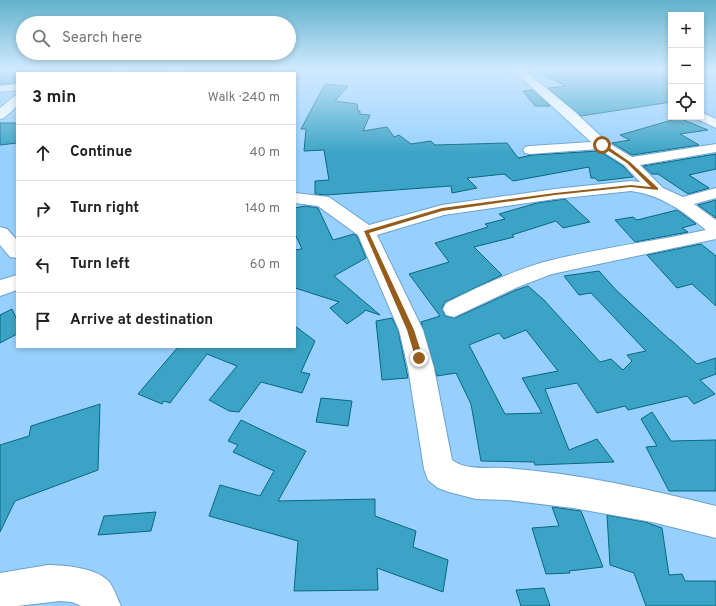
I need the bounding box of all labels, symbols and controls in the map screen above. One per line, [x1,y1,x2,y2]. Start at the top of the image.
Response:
map controls [668,12,704,120]
button: + [668,12,704,48]
search box [16,16,296,60]
icon: search [30,27,52,49]
text: Search here [62,29,142,48]
button: − [668,48,704,84]
button: locate [668,84,704,120]
text: 3 min [32,87,76,109]
text: Walk · 240 m [208,90,280,106]
route start [593,136,611,154]
icon: ahead [32,142,54,164]
text: Continue [70,143,132,162]
text: 40 m [250,145,280,161]
icon: right [32,198,54,220]
text: Turn right [70,199,139,218]
text: 140 m [245,201,280,217]
icon: left [32,254,54,276]
text: Turn left [70,255,130,274]
text: 60 m [250,257,280,273]
icon: arrive [32,310,54,332]
text: Arrive at destination [70,311,213,330]
route end [410,349,428,367]

